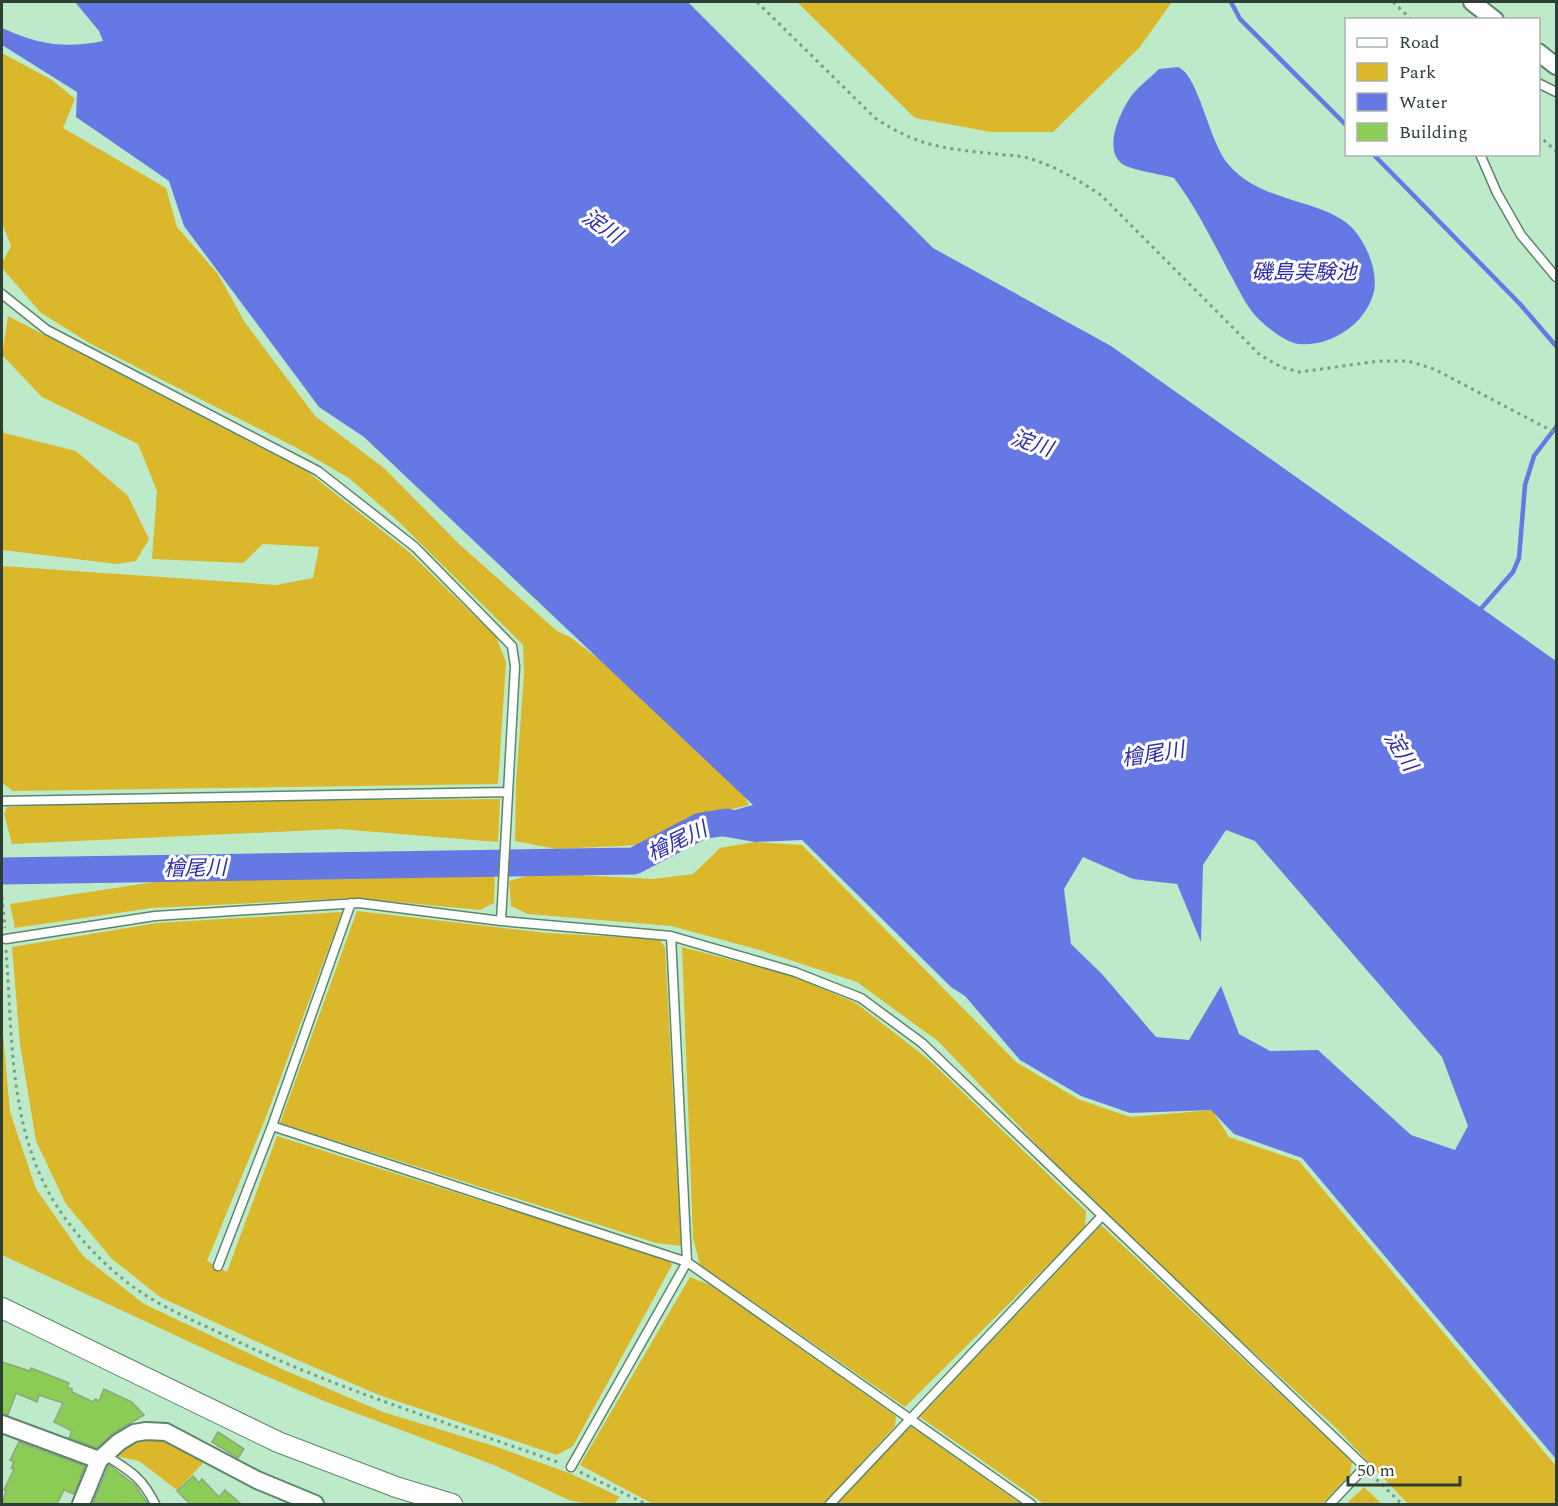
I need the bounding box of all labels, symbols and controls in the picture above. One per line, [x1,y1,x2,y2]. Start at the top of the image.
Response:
legend [1345,18,1540,156]
text: Road [1399,29,1440,56]
text: Park [1399,59,1436,86]
text: Water [1399,89,1447,116]
text: Building [1399,119,1468,146]
water label: 淀川 [575,202,629,253]
water label: 磯島実験池 [1252,257,1358,289]
water label: 淀川 [1007,422,1059,466]
water label: 淀川 [1375,725,1426,780]
water label: 檜尾川 [1120,734,1189,776]
water label: 檜尾川 [642,813,715,870]
water label: 檜尾川 [163,852,229,886]
scale bar [1348,1449,1460,1487]
text: 50 m [1357,1457,1395,1484]

